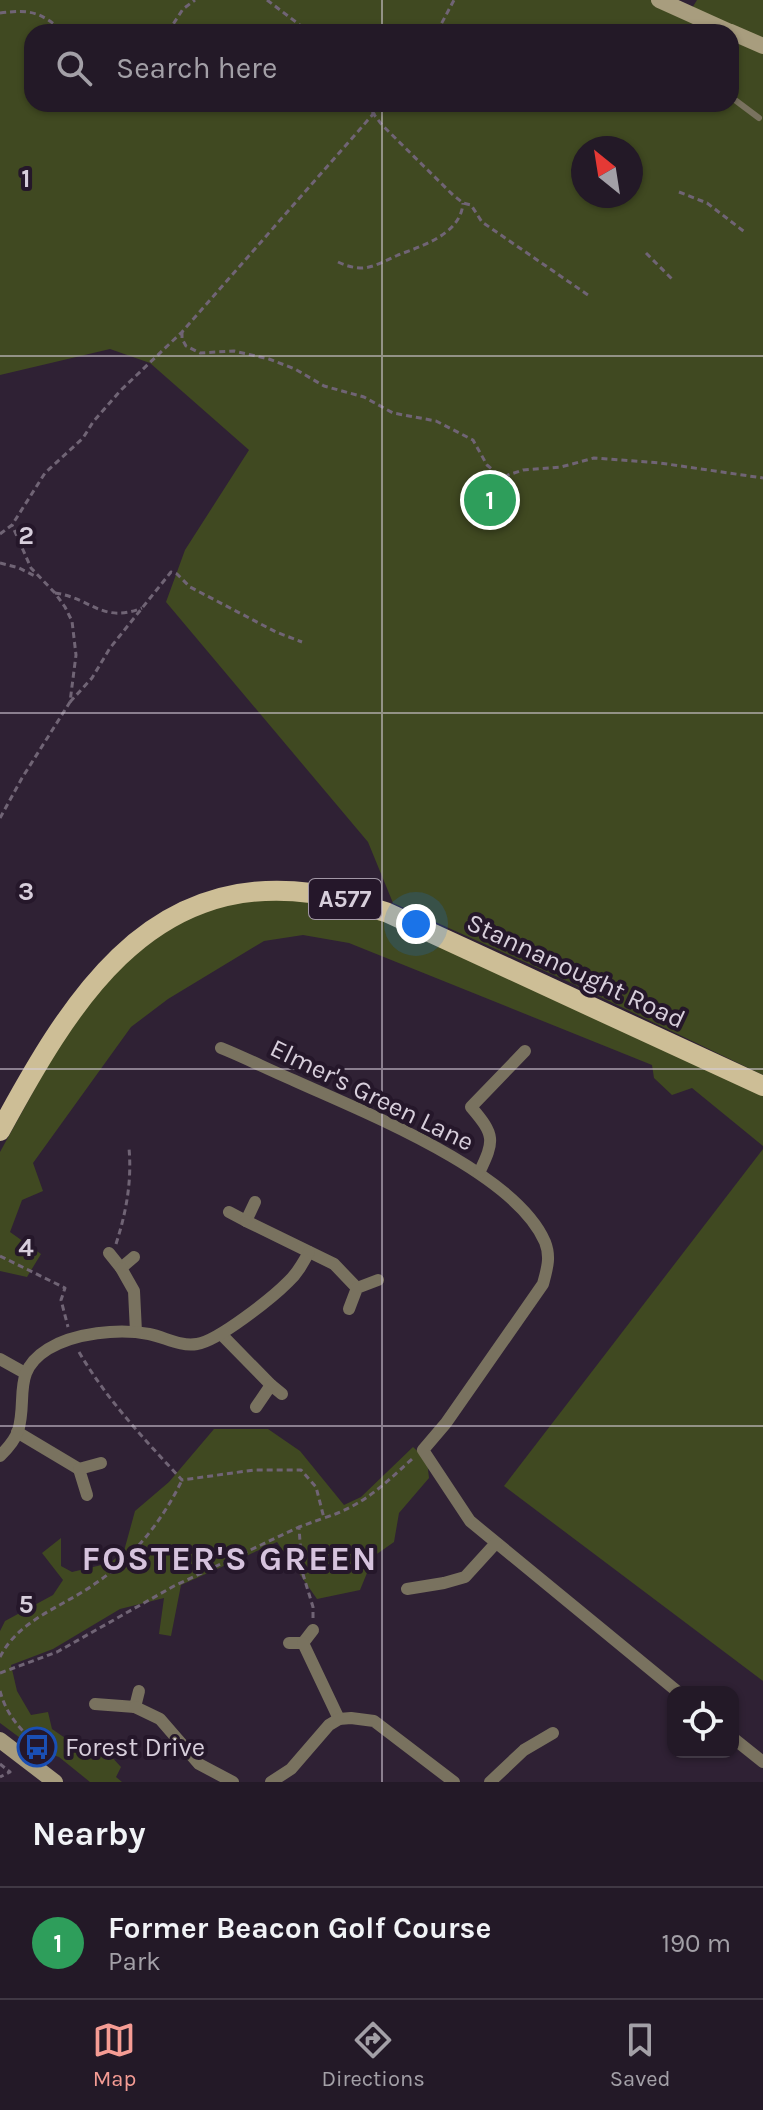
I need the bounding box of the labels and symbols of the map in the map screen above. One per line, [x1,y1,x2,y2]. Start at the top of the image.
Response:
north arrow [571,136,643,208]
text: 1 [21,163,31,194]
pin: 1 [464,470,516,530]
text: 2 [18,520,34,551]
text: 3 [18,876,34,907]
road number: A577 [309,879,381,919]
your location [396,904,436,944]
street label: Stannanought Road [462,907,690,1035]
street label: Elmer's Green Lane [265,1032,479,1158]
text: 4 [18,1232,34,1263]
district label: FOSTER'S GREEN [82,1539,378,1579]
text: 5 [18,1589,34,1620]
bus stop icon: Forest Drive [16,1726,58,1768]
place label: Forest Drive [65,1732,205,1763]

